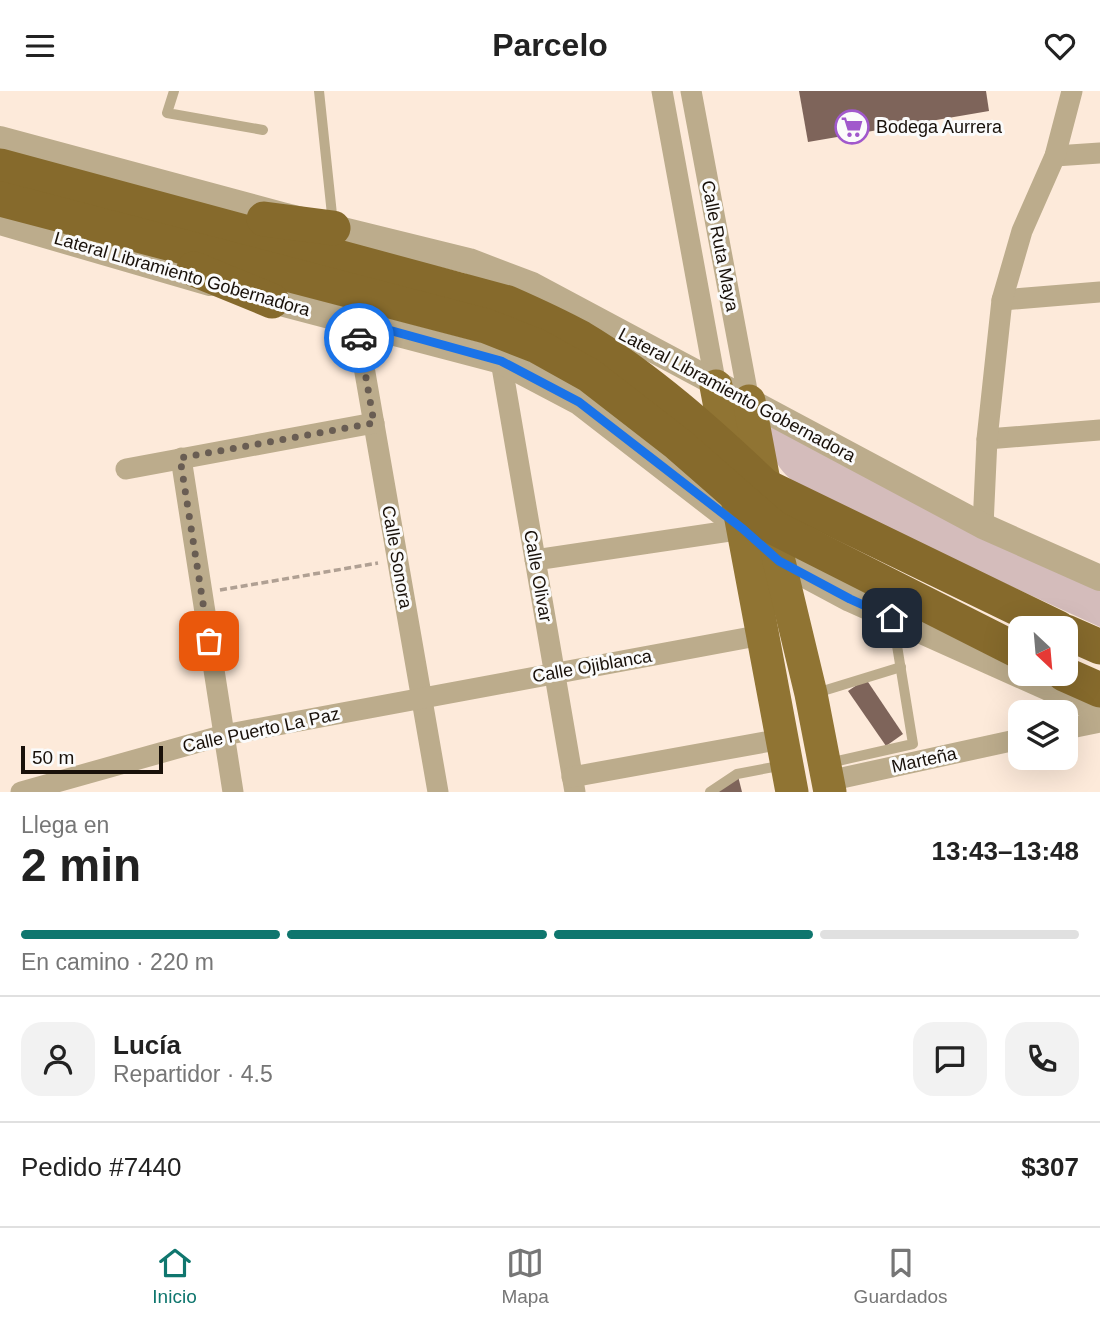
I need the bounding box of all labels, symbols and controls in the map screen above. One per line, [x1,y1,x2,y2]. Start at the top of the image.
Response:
icon: menu [21,27,59,65]
text: Parcelo [492,27,608,63]
icon: heart [1041,27,1079,65]
supermarket icon: Bodega Aurrera [833,108,871,146]
place label: Bodega Aurrera [876,117,1003,137]
street label: Calle Ruta Maya [697,179,743,314]
street label: Lateral Libramiento Gobernadora [52,228,313,320]
courier [324,303,394,373]
icon: car [340,319,378,357]
street label: Lateral Libramiento Gobernadora [615,324,860,467]
street label: Calle Sonora [378,504,416,611]
street label: Calle Olivar [520,528,556,624]
pin [862,588,922,648]
icon: home [873,599,911,637]
pin [179,611,239,671]
north arrow [1008,616,1078,686]
map controls [1008,616,1078,770]
icon: bag [190,622,228,660]
street label: Calle Ojiblanca [531,645,654,686]
button: layers [1008,700,1078,770]
street label: Calle Puerto La Paz [181,704,341,756]
scale bar [21,743,163,775]
street label: Marteña [890,743,959,777]
text: 50 m [32,747,74,768]
text: Llega en [21,812,109,838]
text: 13:43–13:48 [932,836,1079,866]
text: 2 min [21,839,141,891]
text: En camino · 220 m [21,949,214,975]
button: person [21,1022,95,1096]
button: chat [913,1022,987,1096]
button: phone [1005,1022,1079,1096]
text: Lucía [113,1030,181,1060]
text: Repartidor · 4.5 [113,1061,273,1087]
text: Pedido #7440 [21,1152,181,1182]
text: $307 [1021,1152,1079,1182]
tab: Inicio [152,1244,197,1308]
tab: Mapa [501,1244,549,1308]
tab: Guardados [854,1244,948,1308]

